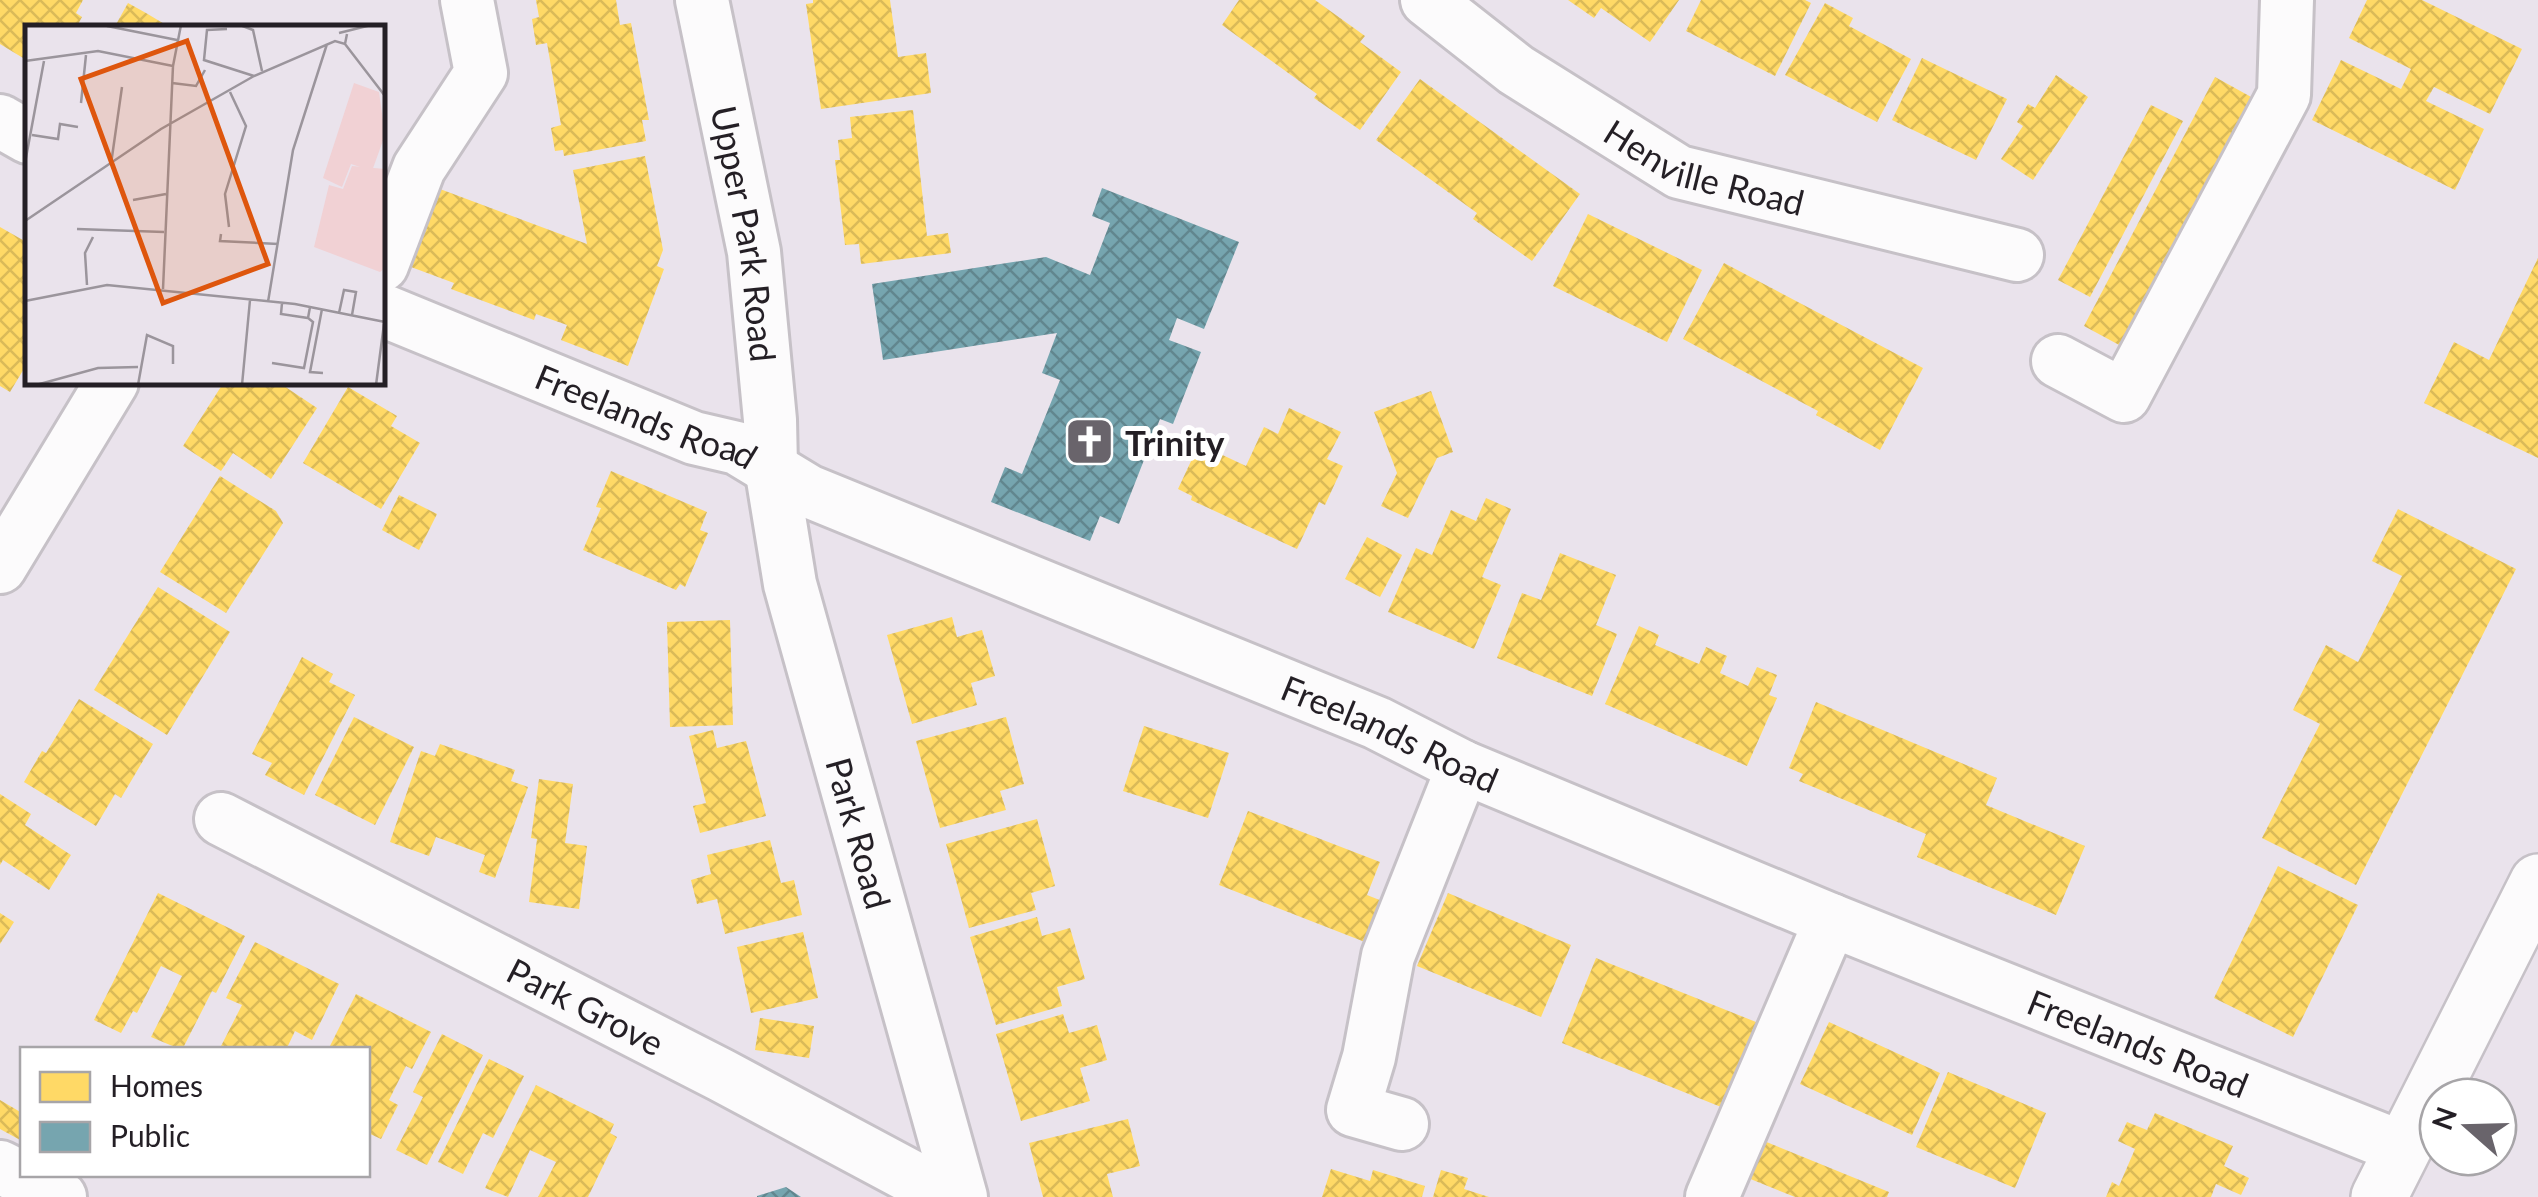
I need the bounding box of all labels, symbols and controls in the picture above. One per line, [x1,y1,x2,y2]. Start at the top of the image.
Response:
inset map [25,25,385,385]
street label: Upper Park Road [703,102,785,364]
street label: Henville Road [1597,110,1809,223]
street label: Freelands Road [530,354,765,477]
church icon: Trinity [1064,416,1116,468]
place label: Trinity [1125,421,1225,463]
street label: Freelands Road [1276,665,1505,800]
street label: Park Road [818,753,900,913]
street label: Park Grove [501,948,671,1063]
street label: Freelands Road [2022,980,2255,1106]
legend [20,1047,370,1177]
text: Homes [110,1067,203,1103]
north arrow [2418,1077,2518,1177]
text: N [2424,1102,2463,1134]
text: Public [110,1117,190,1153]

